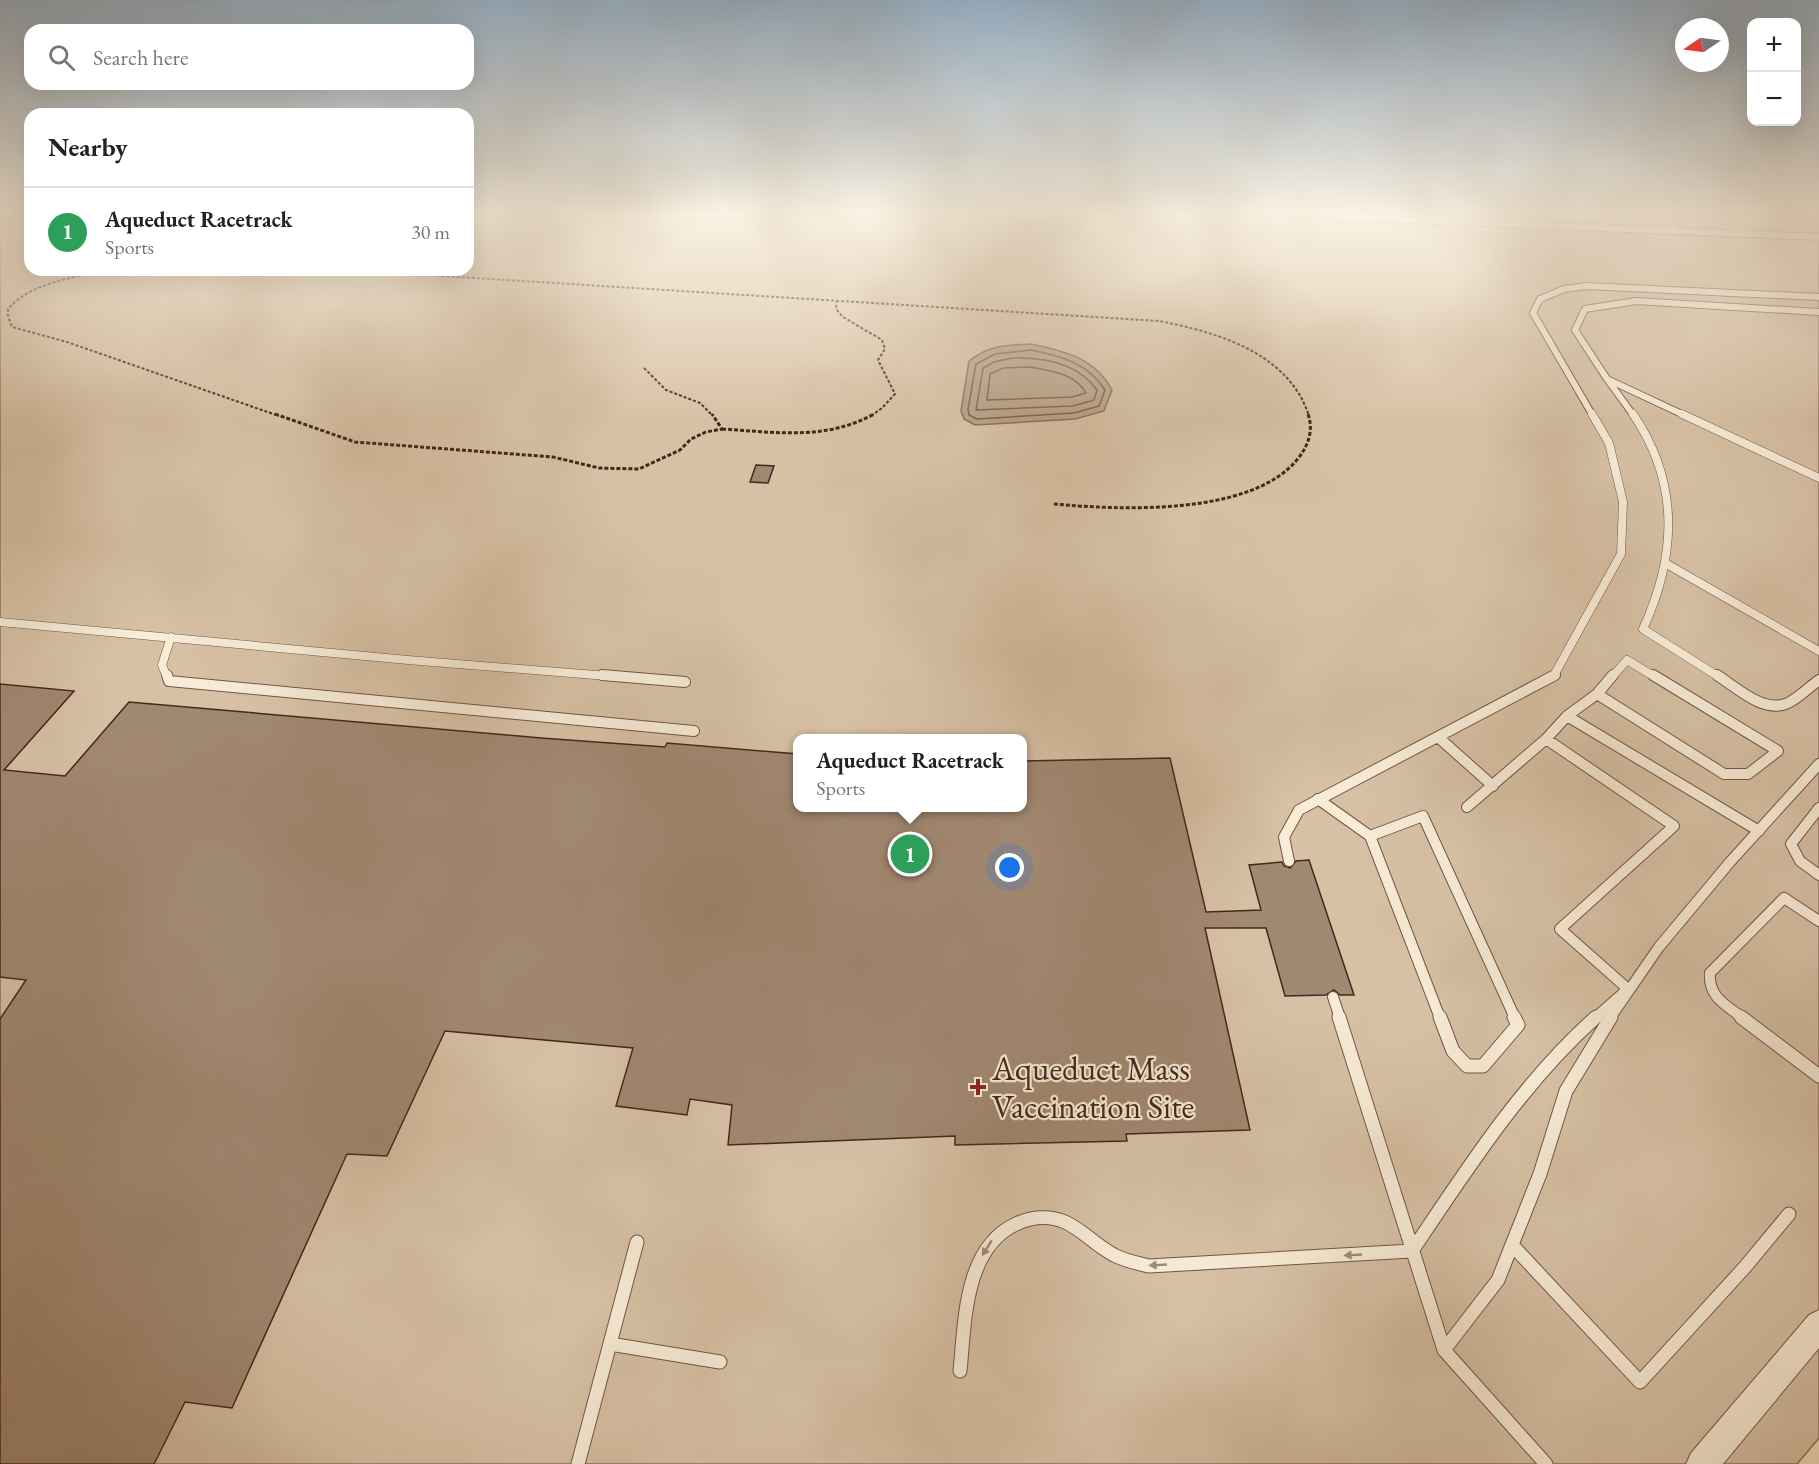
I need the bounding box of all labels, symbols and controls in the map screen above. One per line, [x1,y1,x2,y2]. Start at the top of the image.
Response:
north arrow [1675,18,1729,72]
map controls [1747,18,1801,126]
button: + [1747,18,1801,72]
search box [24,24,474,90]
icon: search [45,41,78,74]
text: Search here [93,43,188,72]
button: − [1747,72,1801,126]
text: Nearby [48,130,128,164]
text: Aqueduct Racetrack [105,205,293,234]
text: 1 [62,219,73,245]
text: 30 m [411,219,450,245]
text: Sports [105,234,154,260]
popup [793,734,1027,812]
text: Aqueduct Racetrack [816,746,1004,775]
text: Sports [816,775,865,801]
pin: 1 [890,832,930,876]
your location [995,853,1024,882]
place label: Aqueduct Mass Vaccination Site [991,1047,1195,1128]
marker: Aqueduct Mass Vaccination Site [969,1078,987,1096]
one-way arrow [982,1239,993,1256]
one-way arrow [1344,1250,1363,1259]
one-way arrow [1149,1261,1168,1270]

